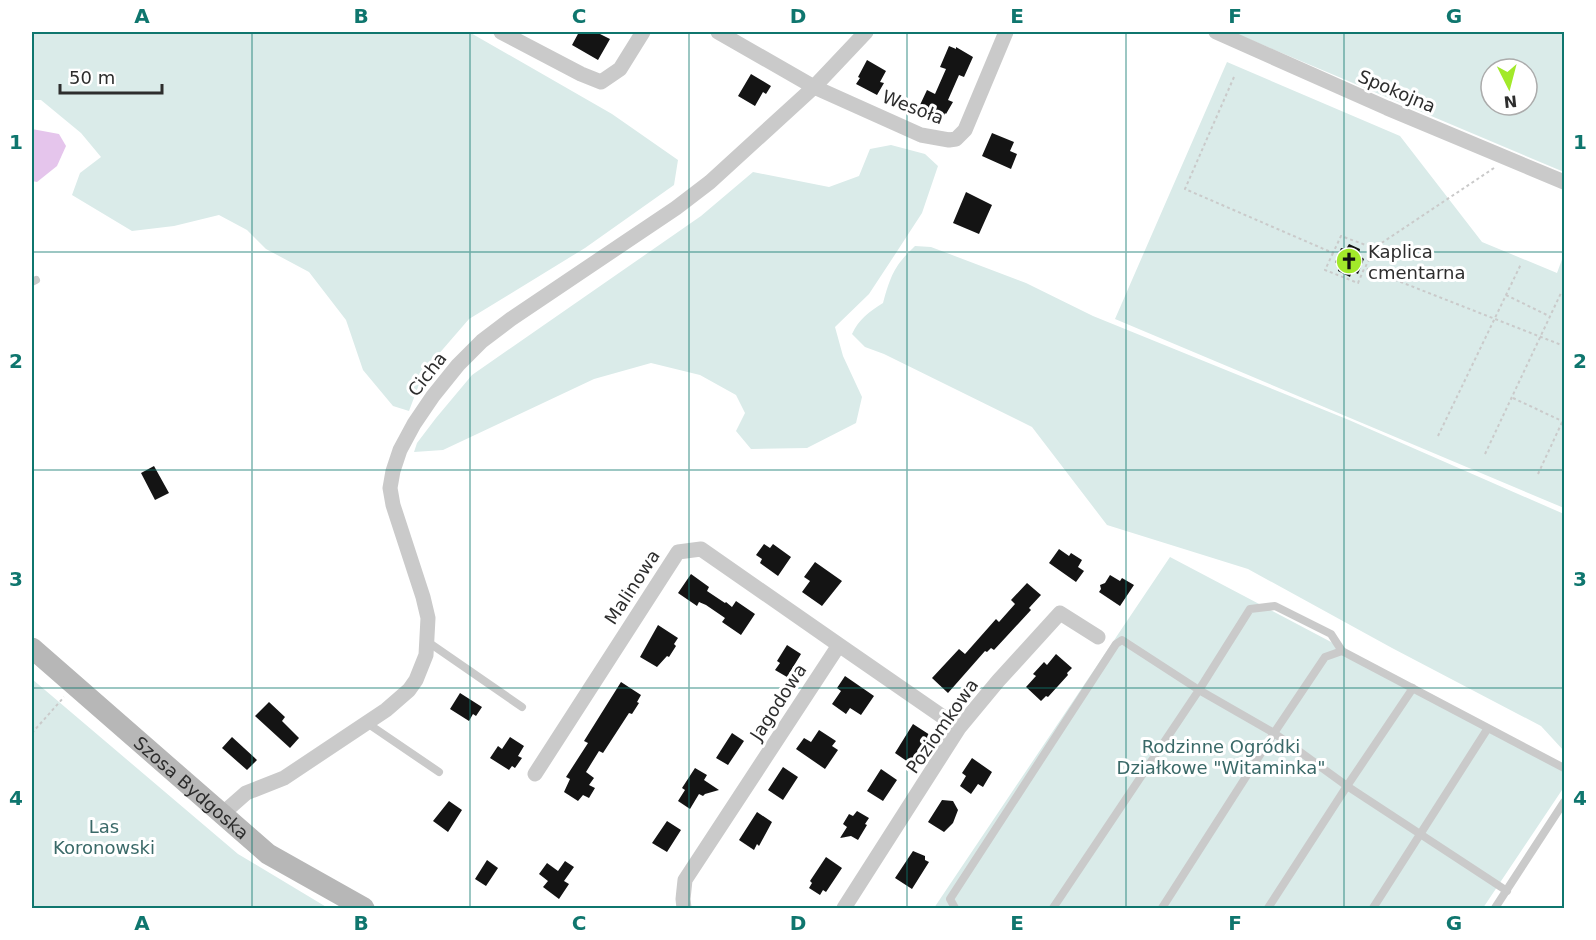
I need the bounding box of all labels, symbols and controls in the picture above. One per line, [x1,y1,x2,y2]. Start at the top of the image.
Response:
text: A [134,4,150,28]
text: B [353,4,369,28]
text: C [572,4,586,28]
text: D [790,4,806,28]
text: E [1010,4,1024,28]
text: F [1228,4,1242,28]
text: G [1446,4,1462,28]
scale bar [60,57,162,95]
north arrow [1479,57,1539,117]
street label: Spokojna [1355,65,1439,117]
text: 50 m [69,67,115,88]
street label: Wesoła [879,86,947,128]
text: N [1503,91,1518,112]
text: 1 [9,130,23,154]
text: 1 [1573,130,1587,154]
place label: Kaplica cmentarna [1368,241,1466,283]
church icon: Kaplica cmentarna [1334,246,1364,276]
street label: Cicha [403,348,451,400]
text: 2 [9,349,23,373]
text: 2 [1573,349,1587,373]
street label: Malinowa [600,546,664,628]
text: 3 [9,567,23,591]
text: 3 [1573,567,1587,591]
street label: Jagodowa [745,660,810,745]
street label: Poziomkowa [902,675,982,777]
street label: Szosa Bydgoska [130,732,253,843]
park label: Rodzinne Ogródki Działkowe "Witaminka" [1117,736,1325,778]
text: 4 [9,786,23,810]
text: 4 [1573,786,1587,810]
park label: Las Koronowski [53,816,155,858]
text: A [134,911,150,935]
text: B [353,911,369,935]
text: C [572,911,586,935]
text: D [790,911,806,935]
text: E [1010,911,1024,935]
text: F [1228,911,1242,935]
text: G [1446,911,1462,935]

